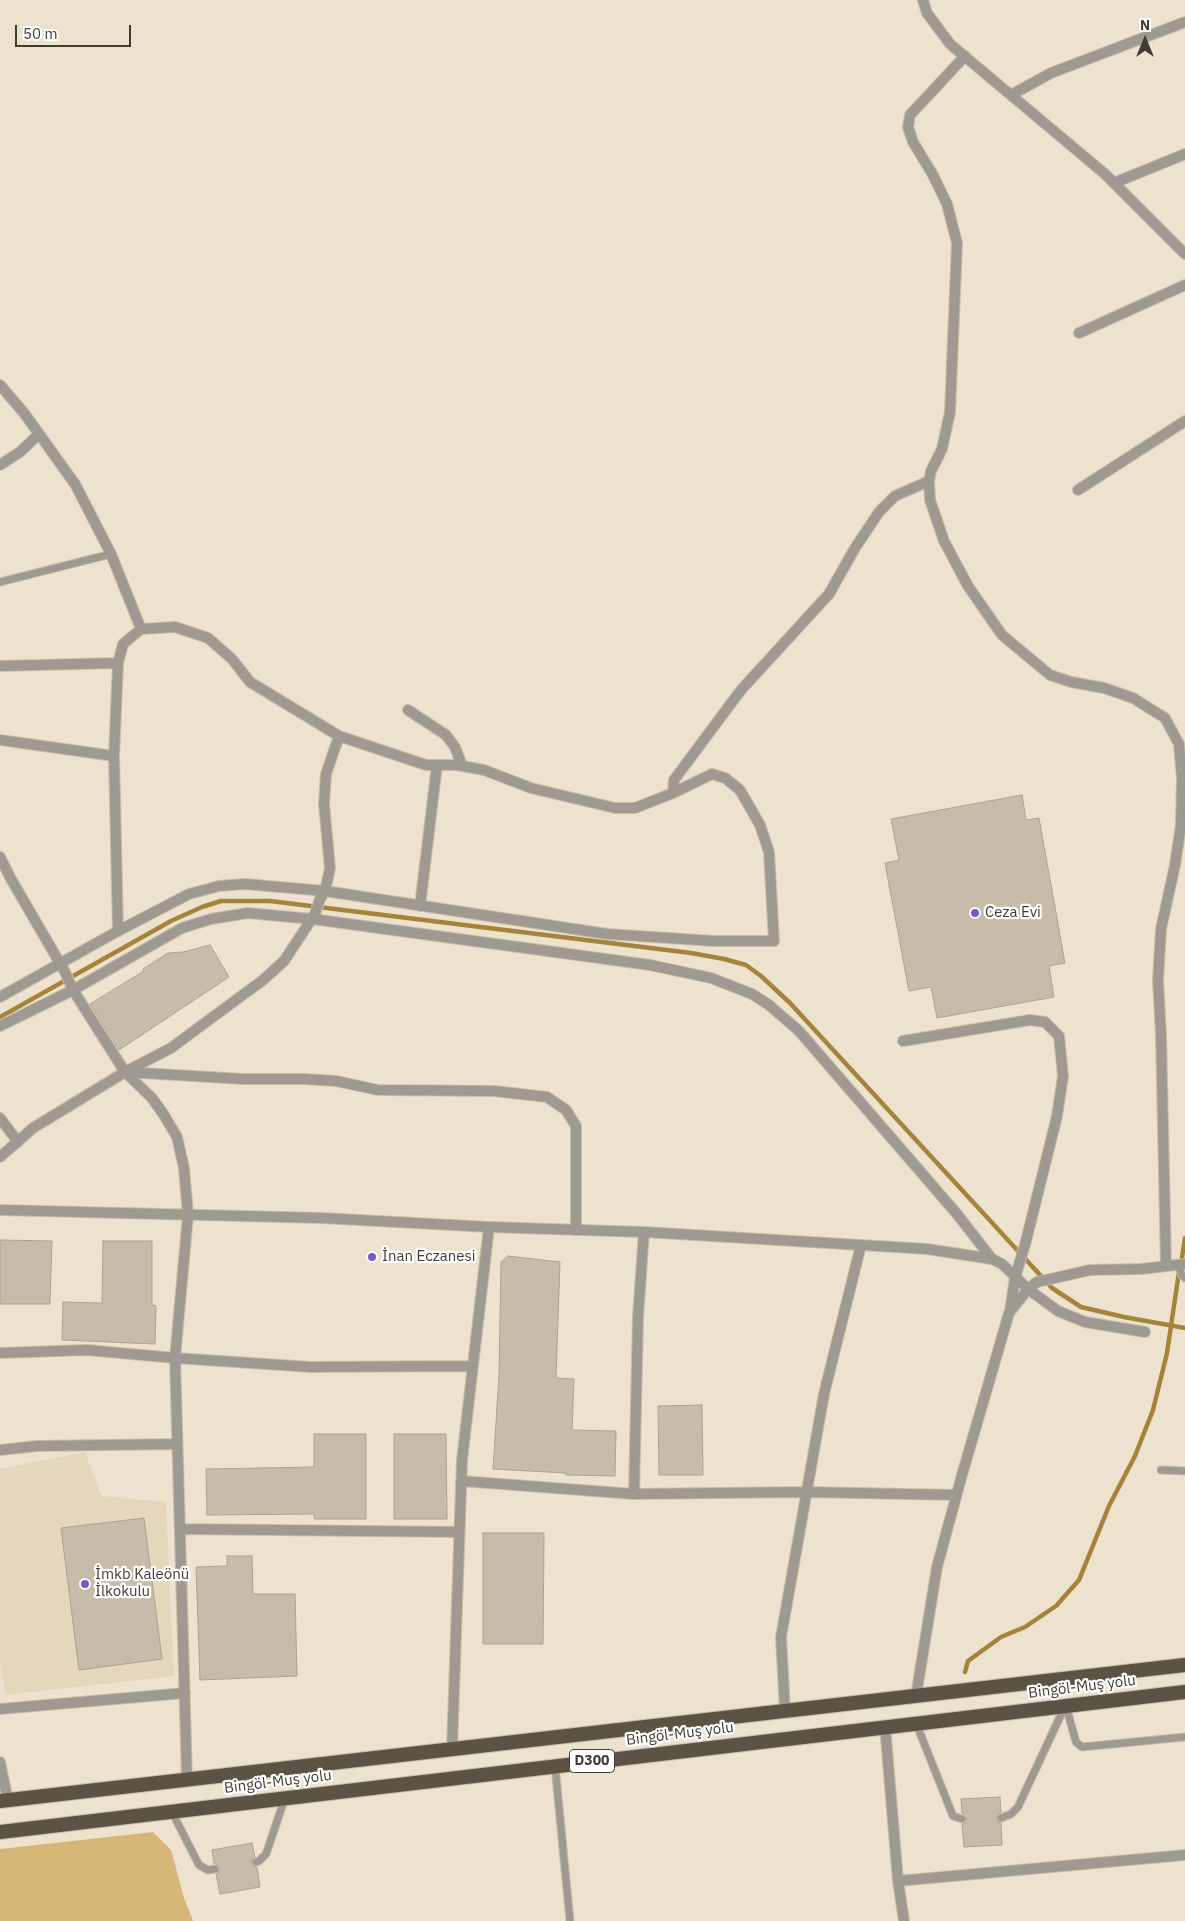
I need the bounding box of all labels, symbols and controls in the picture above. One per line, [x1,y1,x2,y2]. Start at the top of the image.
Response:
scale bar [18,15,134,47]
north arrow [1120,15,1170,65]
text: N [1140,16,1150,34]
text: 50 m [23,24,58,43]
place label: Ceza Evi [985,904,1041,922]
marker: Ceza Evi [969,907,981,919]
place label: İnan Eczanesi [382,1248,476,1266]
marker: İnan Eczanesi [366,1251,378,1263]
place label: İmkb Kaleönü İlkokulu [95,1566,189,1601]
marker: İmkb Kaleönü İlkokulu [79,1578,91,1590]
street label: Bingöl-Muş yolu [1027,1671,1137,1703]
street label: Bingöl-Muş yolu [625,1718,735,1750]
road number: D300 [570,1750,614,1772]
street label: Bingöl-Muş yolu [223,1766,333,1798]

